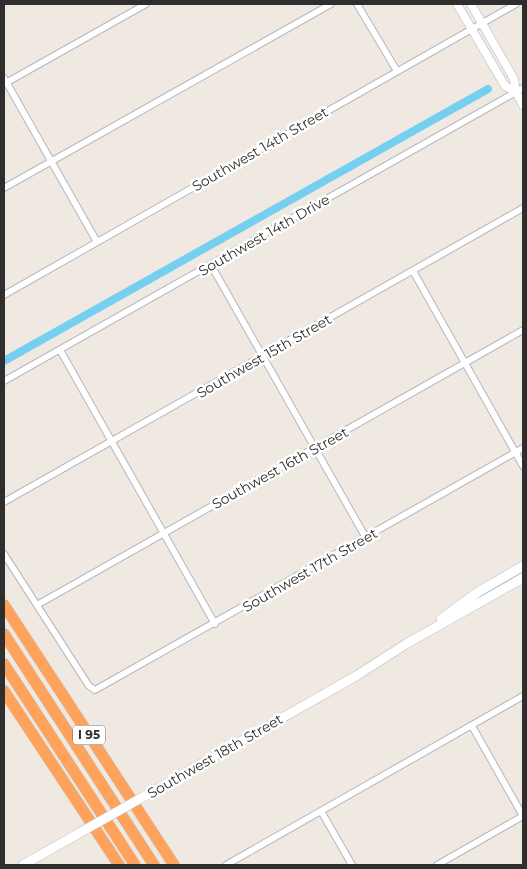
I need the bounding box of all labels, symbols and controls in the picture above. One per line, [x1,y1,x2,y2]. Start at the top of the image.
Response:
street label: Southwest 14th Street [189,103,331,195]
street label: Southwest 14th Drive [195,190,333,280]
street label: Southwest 15th Street [193,310,335,402]
street label: Southwest 16th Street [209,423,352,513]
street label: Southwest 17th Street [239,524,381,616]
street label: Southwest 18th Street [144,710,286,802]
road number: I 95 [73,726,105,744]

